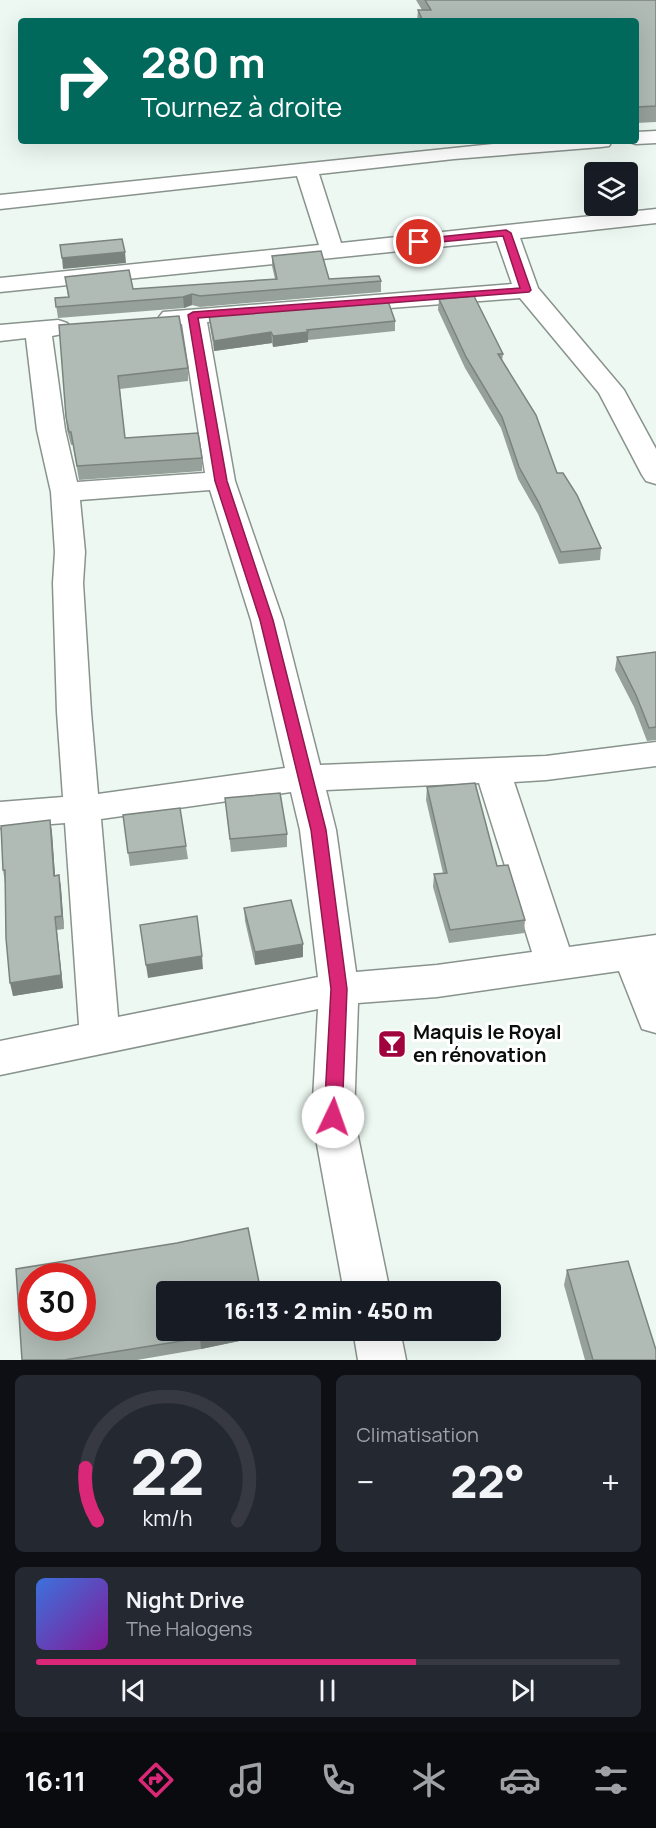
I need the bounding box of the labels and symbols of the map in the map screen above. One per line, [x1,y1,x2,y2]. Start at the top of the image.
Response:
pin [393,216,444,267]
place label: Maquis le Royal en rénovation [413,1018,562,1068]
bar icon: Maquis le Royal en rénovation [376,1028,408,1060]
position arrow [301,1085,365,1149]
speed limit sign: 30 [18,1263,96,1341]

